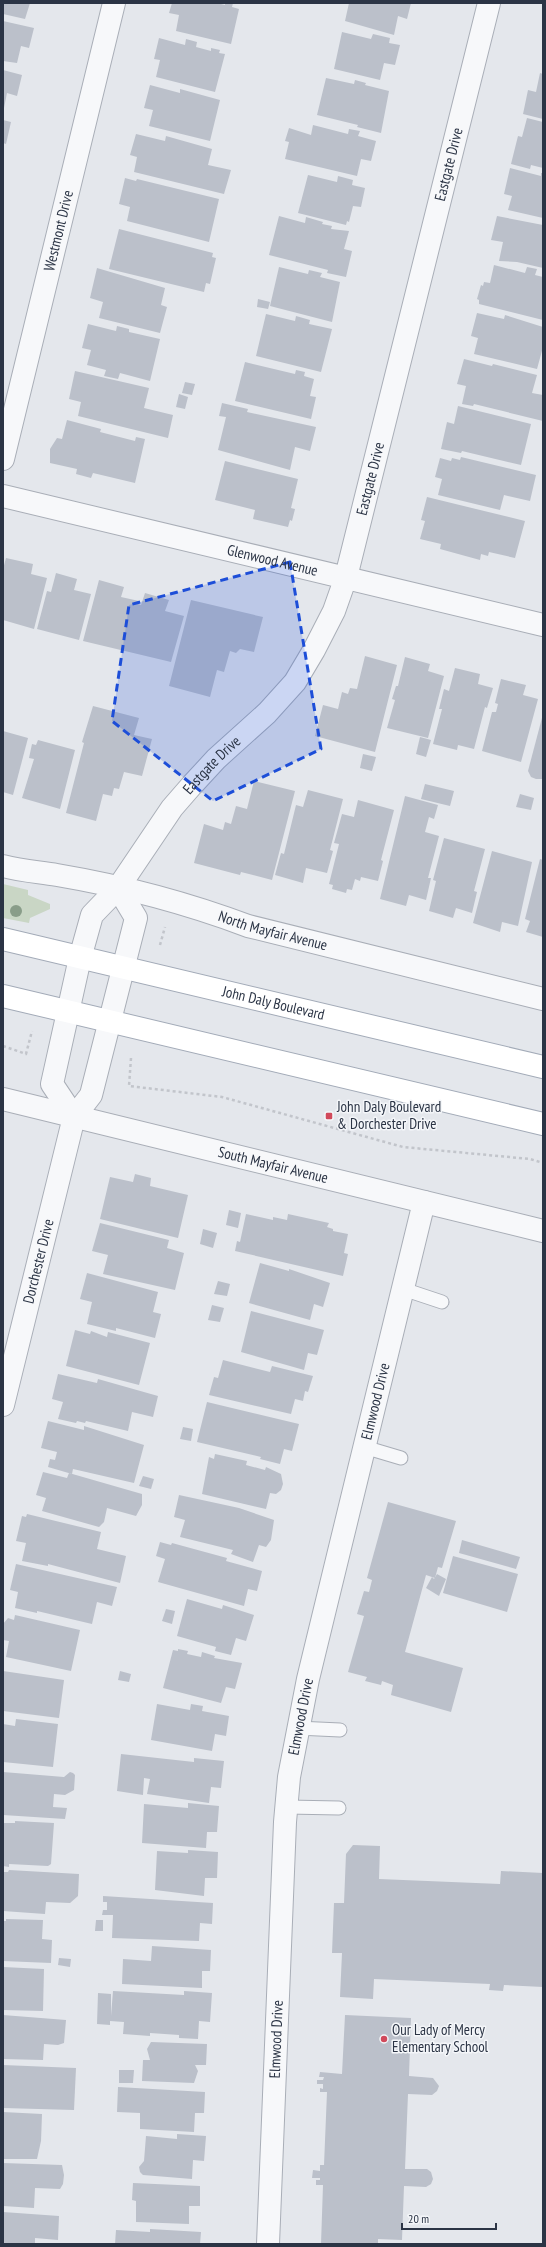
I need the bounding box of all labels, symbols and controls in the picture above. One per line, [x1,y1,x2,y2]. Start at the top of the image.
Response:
street label: Eastgate Drive [430,126,467,203]
street label: Westmont Drive [39,188,77,273]
street label: Eastgate Drive [352,440,388,517]
street label: Glenwood Avenue [225,540,320,580]
street label: Eastgate Drive [178,731,244,798]
street label: North Mayfair Avenue [216,906,329,954]
street label: John Daly Boulevard [220,981,327,1024]
place label: John Daly Boulevard & Dorchester Drive [336,1097,441,1133]
marker: John Daly Boulevard & Dorchester Drive [324,1111,334,1121]
street label: South Mayfair Avenue [216,1142,330,1187]
street label: Dorchester Drive [18,1217,58,1305]
street label: Elmwood Drive [357,1361,394,1442]
street label: Elmwood Drive [283,1676,317,1757]
street label: Elmwood Drive [265,2000,287,2079]
place label: Our Lady of Mercy Elementary School [392,2020,489,2056]
marker: Our Lady of Mercy Elementary School [379,2034,389,2044]
scale bar [402,2205,496,2231]
text: 20 m [408,2211,429,2226]

